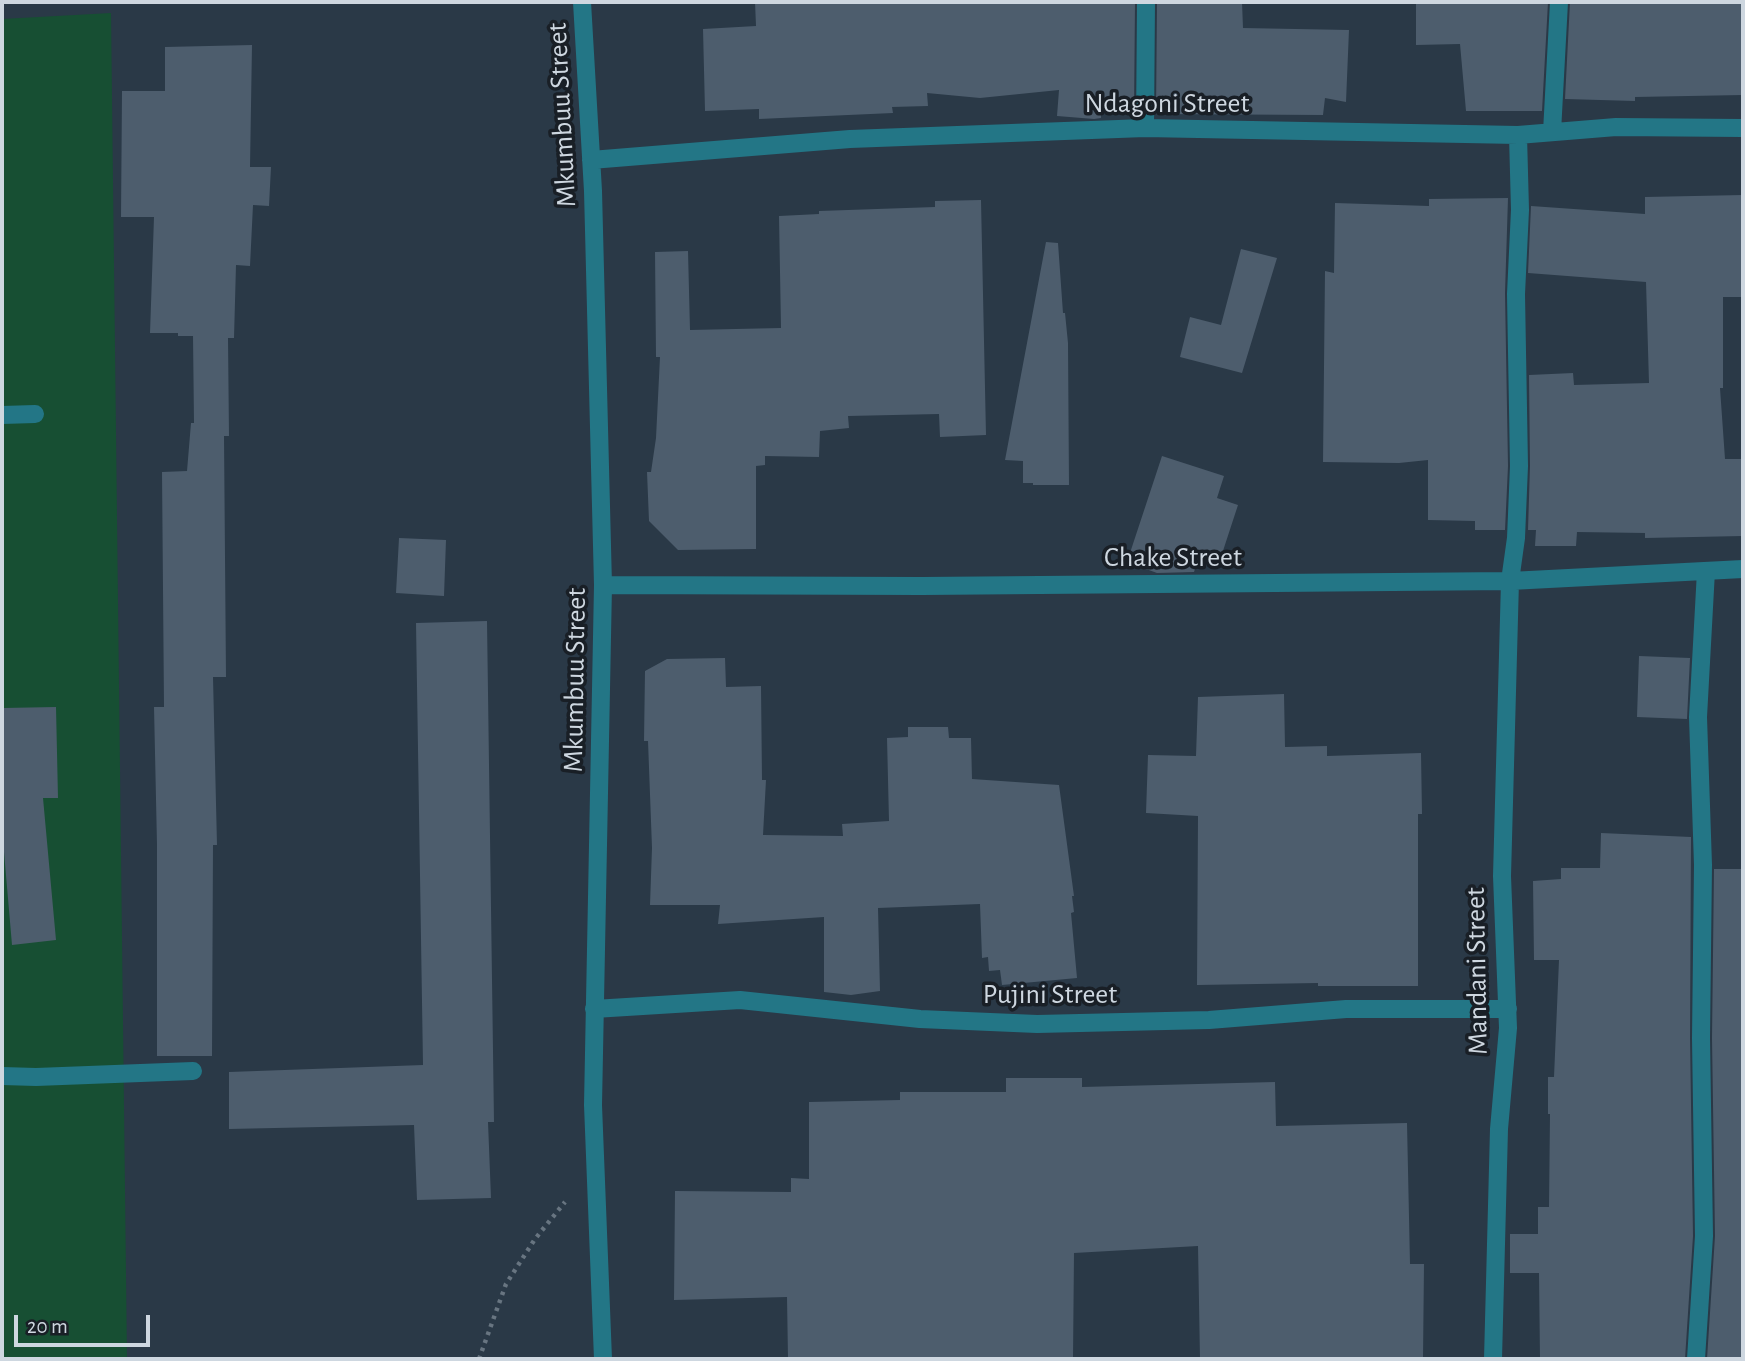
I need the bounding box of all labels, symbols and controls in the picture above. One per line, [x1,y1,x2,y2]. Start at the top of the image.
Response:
street label: Mkumbuu Street [540,22,584,208]
street label: Ndagoni Street [1085,87,1249,121]
street label: Chake Street [1104,541,1242,575]
street label: Mkumbuu Street [557,587,593,773]
street label: Mandani Street [1459,887,1495,1055]
street label: Pujini Street [983,978,1117,1012]
scale bar [18,1302,154,1346]
text: 20 m [27,1316,68,1337]

